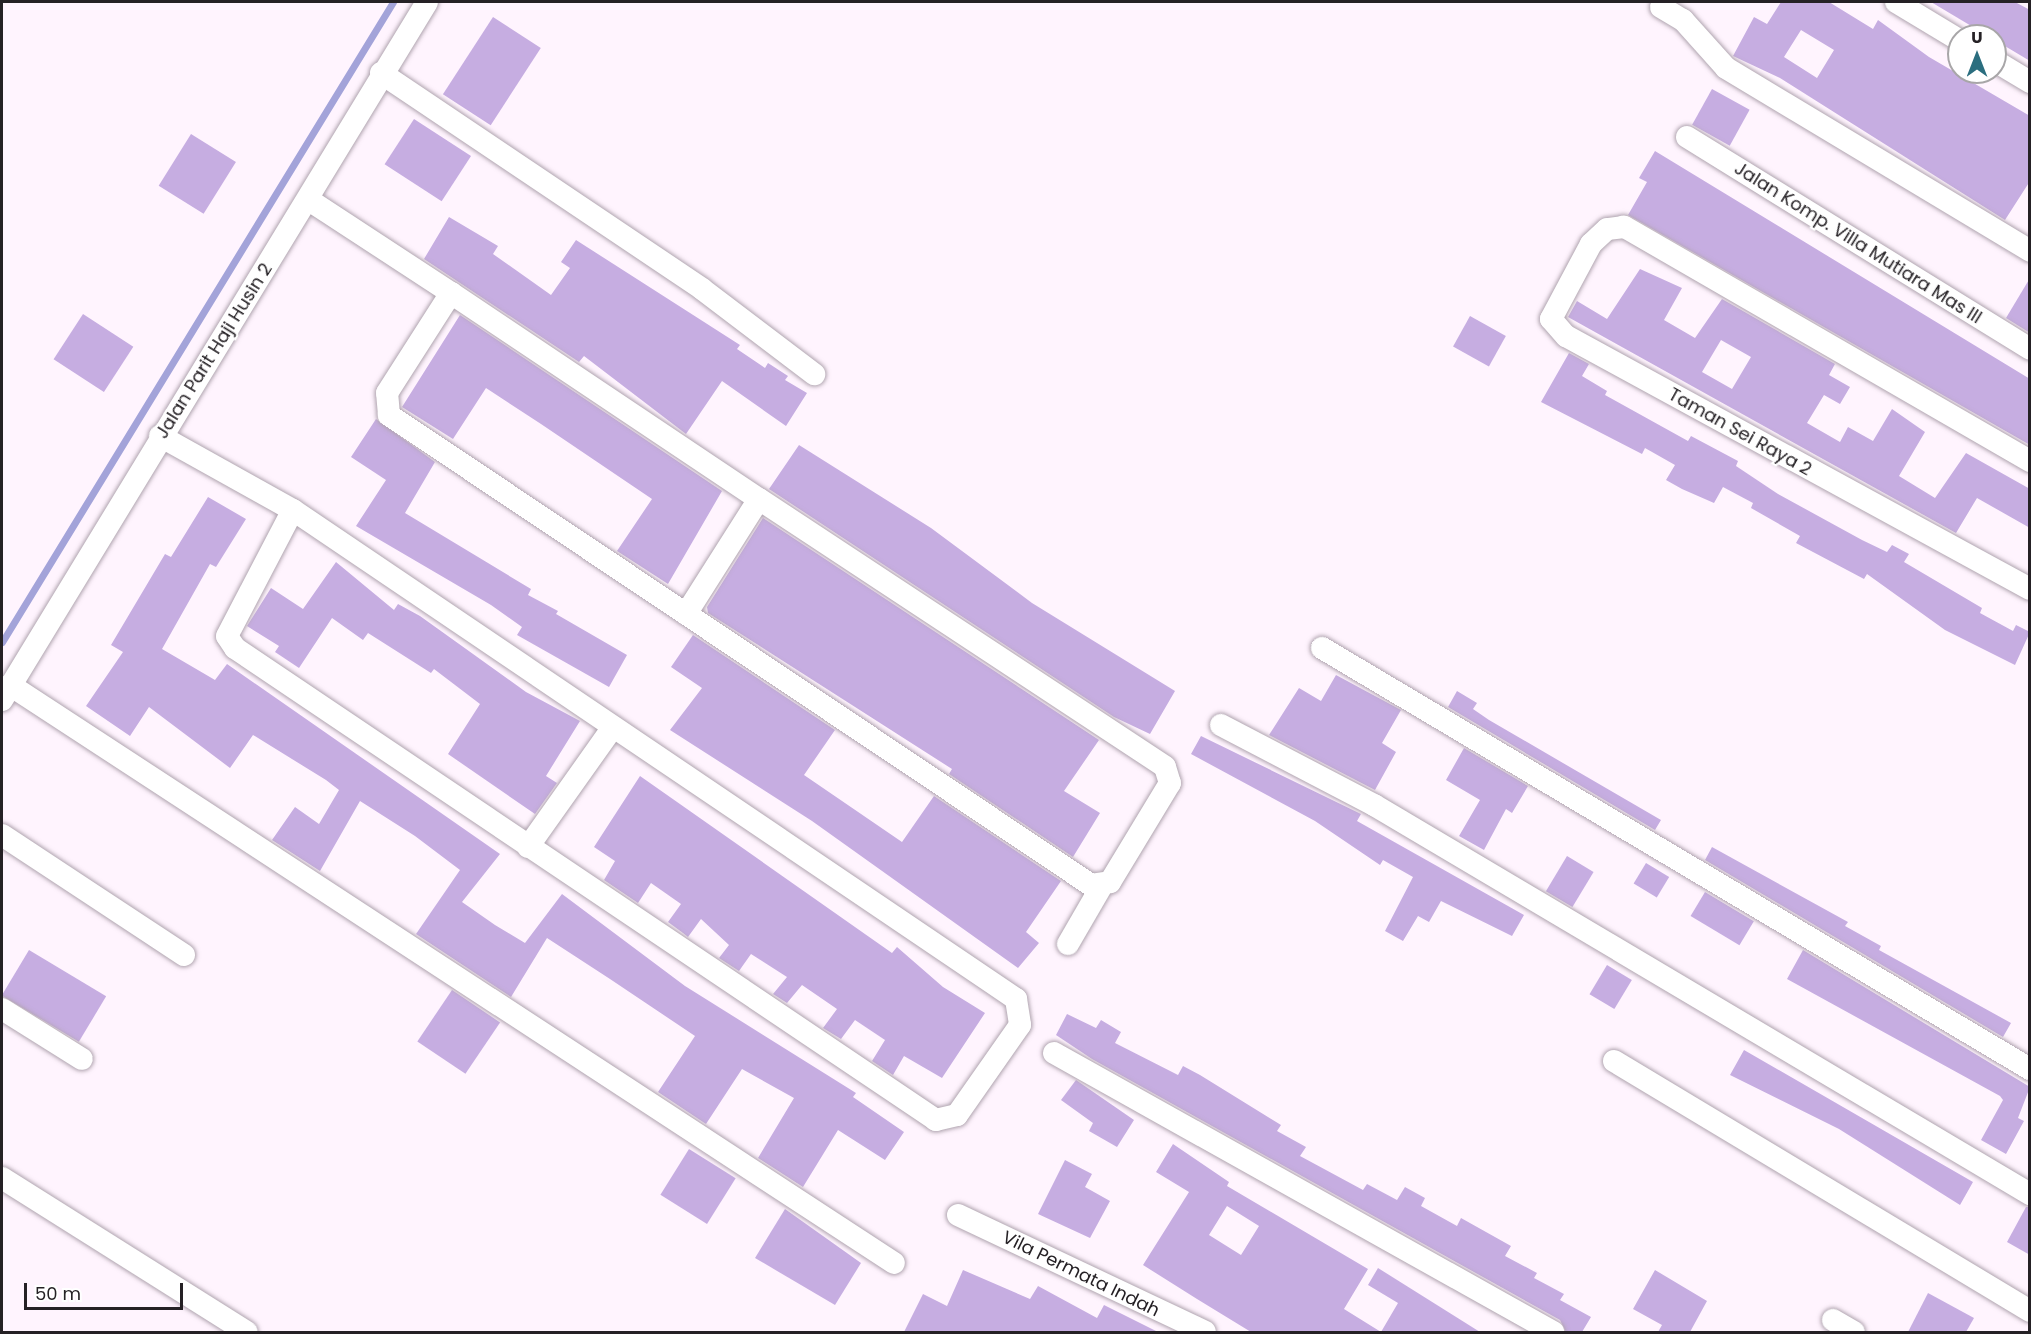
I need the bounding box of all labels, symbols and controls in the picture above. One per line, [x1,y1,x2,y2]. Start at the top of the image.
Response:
north arrow [1947,24,2007,84]
text: U [1971,26,1983,49]
street label: Jalan Komp. Villa Mutiara Mas III [1730,158,1986,328]
street label: Jalan Parit Haji Husin 2 [151,259,277,443]
street label: Taman Sei Raya 2 [1665,384,1815,480]
street label: Vila Permata Indah [999,1227,1163,1321]
scale bar [27,1271,186,1309]
text: 50 m [35,1281,81,1306]

